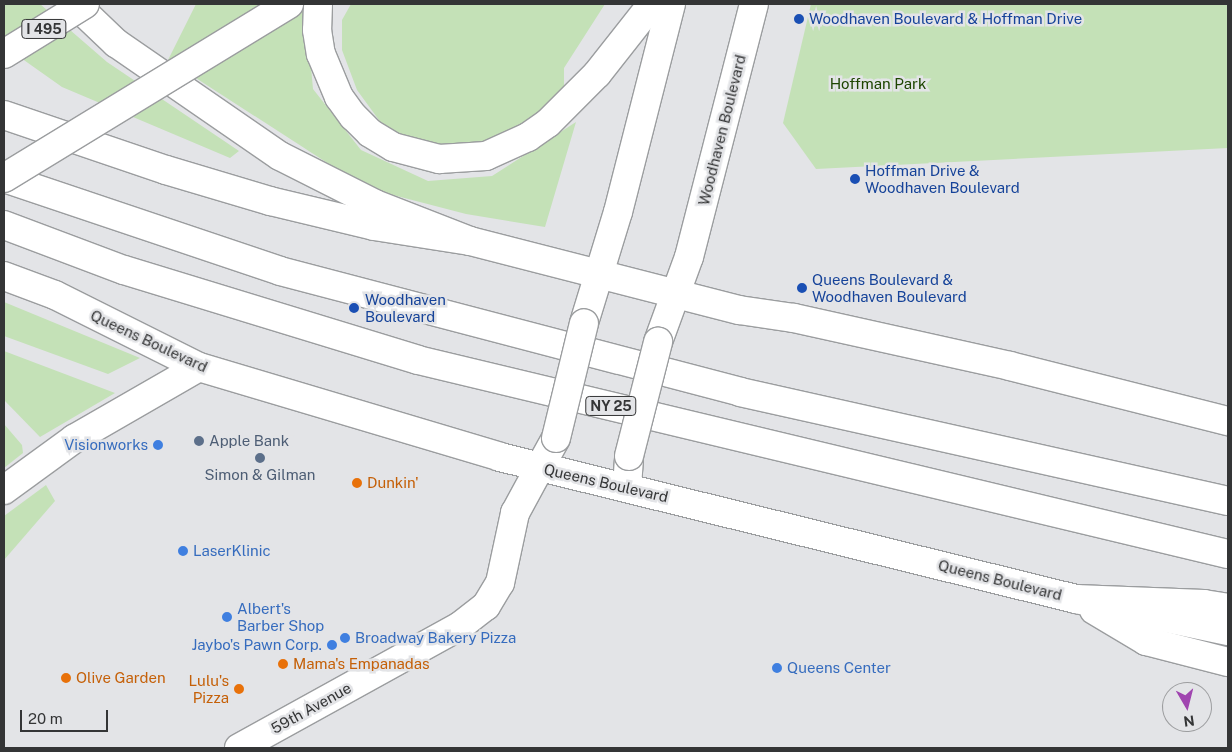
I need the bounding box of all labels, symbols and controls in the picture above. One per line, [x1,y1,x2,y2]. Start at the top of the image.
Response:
place label: Woodhaven Boulevard & Hoffman Drive [809,10,1082,28]
marker: Woodhaven Boulevard & Hoffman Drive [793,13,805,25]
road number: I 495 [20,18,68,40]
street label: Woodhaven Boulevard [695,53,749,207]
park label: Hoffman Park [830,75,926,93]
place label: Hoffman Drive & Woodhaven Boulevard [865,161,1020,196]
marker: Hoffman Drive & Woodhaven Boulevard [849,173,861,185]
place label: Queens Boulevard & Woodhaven Boulevard [812,270,967,305]
marker: Queens Boulevard & Woodhaven Boulevard [796,282,808,294]
place label: Woodhaven Boulevard [365,290,446,325]
marker: Woodhaven Boulevard [347,301,361,315]
street label: Queens Boulevard [88,306,210,376]
road number: NY 25 [585,394,637,418]
place label: Apple Bank [209,432,289,450]
marker: Apple Bank [193,435,205,447]
place label: Visionworks [64,436,148,454]
marker: Visionworks [152,439,164,451]
marker: Simon & Gilman [254,452,266,464]
street label: Queens Boulevard [542,460,670,506]
place label: Simon & Gilman [204,466,316,484]
place label: Dunkin' [367,474,419,492]
marker: Dunkin' [351,477,363,489]
place label: LaserKlinic [193,542,271,560]
marker: LaserKlinic [177,545,189,557]
street label: Queens Boulevard [936,556,1064,604]
place label: Albert's Barber Shop [237,599,324,634]
marker: Albert's Barber Shop [221,611,233,623]
place label: Broadway Bakery Pizza [355,629,517,647]
marker: Broadway Bakery Pizza [339,632,351,644]
place label: Jaybo's Pawn Corp. [191,636,322,654]
marker: Jaybo's Pawn Corp. [326,639,338,651]
place label: Mama's Empanadas [293,655,430,673]
marker: Mama's Empanadas [277,658,289,670]
place label: Queens Center [787,659,891,677]
marker: Queens Center [771,662,783,674]
place label: Olive Garden [76,669,166,687]
place label: Lulu's Pizza [188,671,229,706]
marker: Olive Garden [60,672,72,684]
street label: 59th Avenue [268,679,354,737]
north arrow [1162,682,1212,732]
marker: Lulu's Pizza [233,683,245,695]
scale bar [22,700,110,732]
text: 20 m [28,710,63,727]
text: N [1182,712,1195,730]

